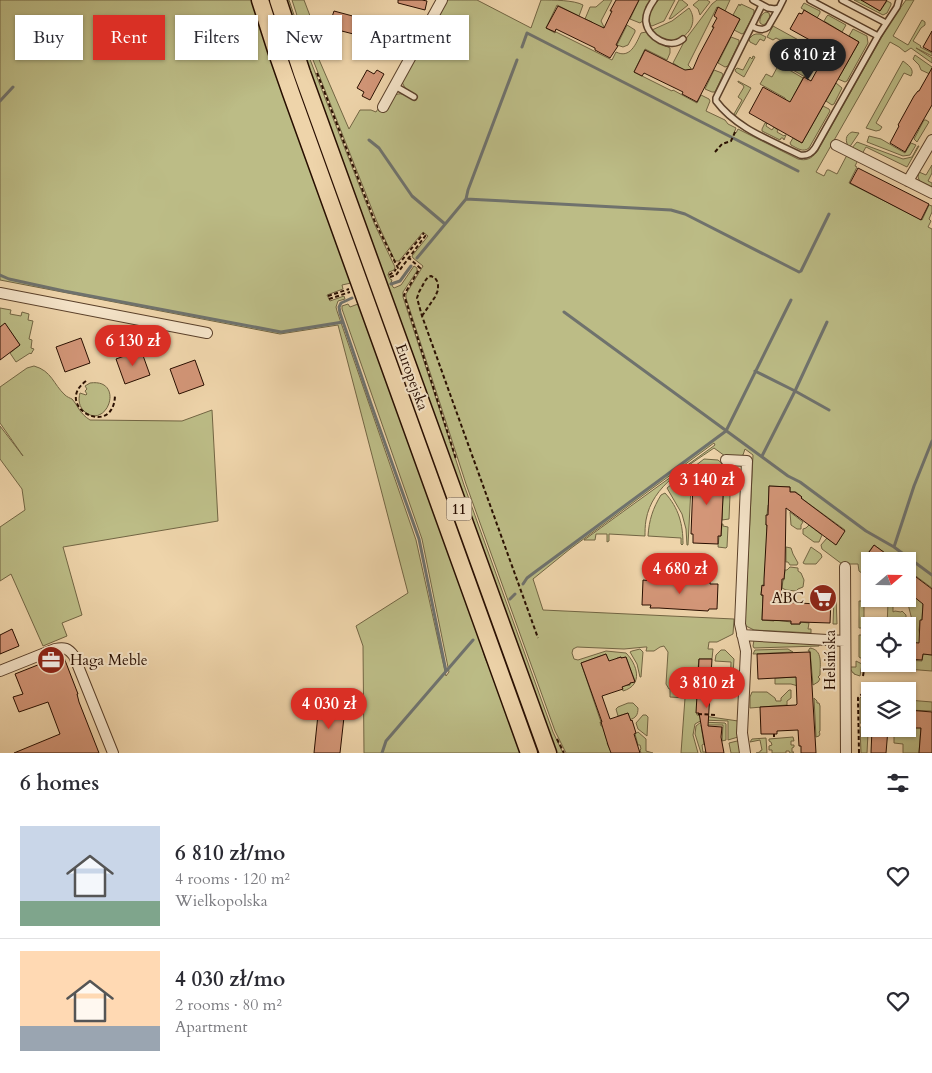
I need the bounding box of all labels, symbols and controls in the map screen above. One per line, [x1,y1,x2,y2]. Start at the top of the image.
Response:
chip: Buy [15,15,83,60]
chip: Rent [93,15,165,60]
chip: Filters [175,15,258,60]
chip: New [268,15,342,60]
chip: Apartment [352,15,469,60]
pin: 6 810 zł [756,38,860,81]
text: 6 810 zł [781,44,835,66]
pin: 6 130 zł [81,324,185,367]
text: 6 130 zł [106,330,160,352]
street label: Europejska [391,341,433,414]
pin: 3 140 zł [655,464,759,506]
text: 3 140 zł [680,469,734,491]
road number: 11 [446,498,472,520]
pin: 4 680 zł [628,552,732,595]
north arrow [861,552,916,608]
map controls [861,552,916,737]
text: 4 680 zł [653,558,707,580]
supermarket icon: ABC [808,583,838,613]
place label: ABC [772,588,804,608]
button: locate [861,617,916,672]
street label: Helsińska [820,629,840,690]
office icon: Haga Meble [36,645,66,675]
place label: Haga Meble [70,650,148,670]
pin: 3 810 zł [655,666,759,709]
text: 3 810 zł [680,672,734,694]
button: layers [861,682,916,737]
pin: 4 030 zł [277,688,381,730]
text: 4 030 zł [302,693,356,715]
text: 6 homes [20,769,99,798]
icon: filters [884,769,912,797]
text: 6 810 zł/mo [175,839,285,868]
icon: home [60,846,120,906]
icon: heart [884,862,912,890]
text: 4 rooms · 120 m² [175,868,290,890]
text: Wielkopolska [175,890,268,912]
text: 4 030 zł/mo [175,965,285,994]
icon: home [60,971,120,1031]
icon: heart [884,987,912,1015]
text: 2 rooms · 80 m² [175,994,282,1016]
text: Apartment [175,1016,248,1038]

